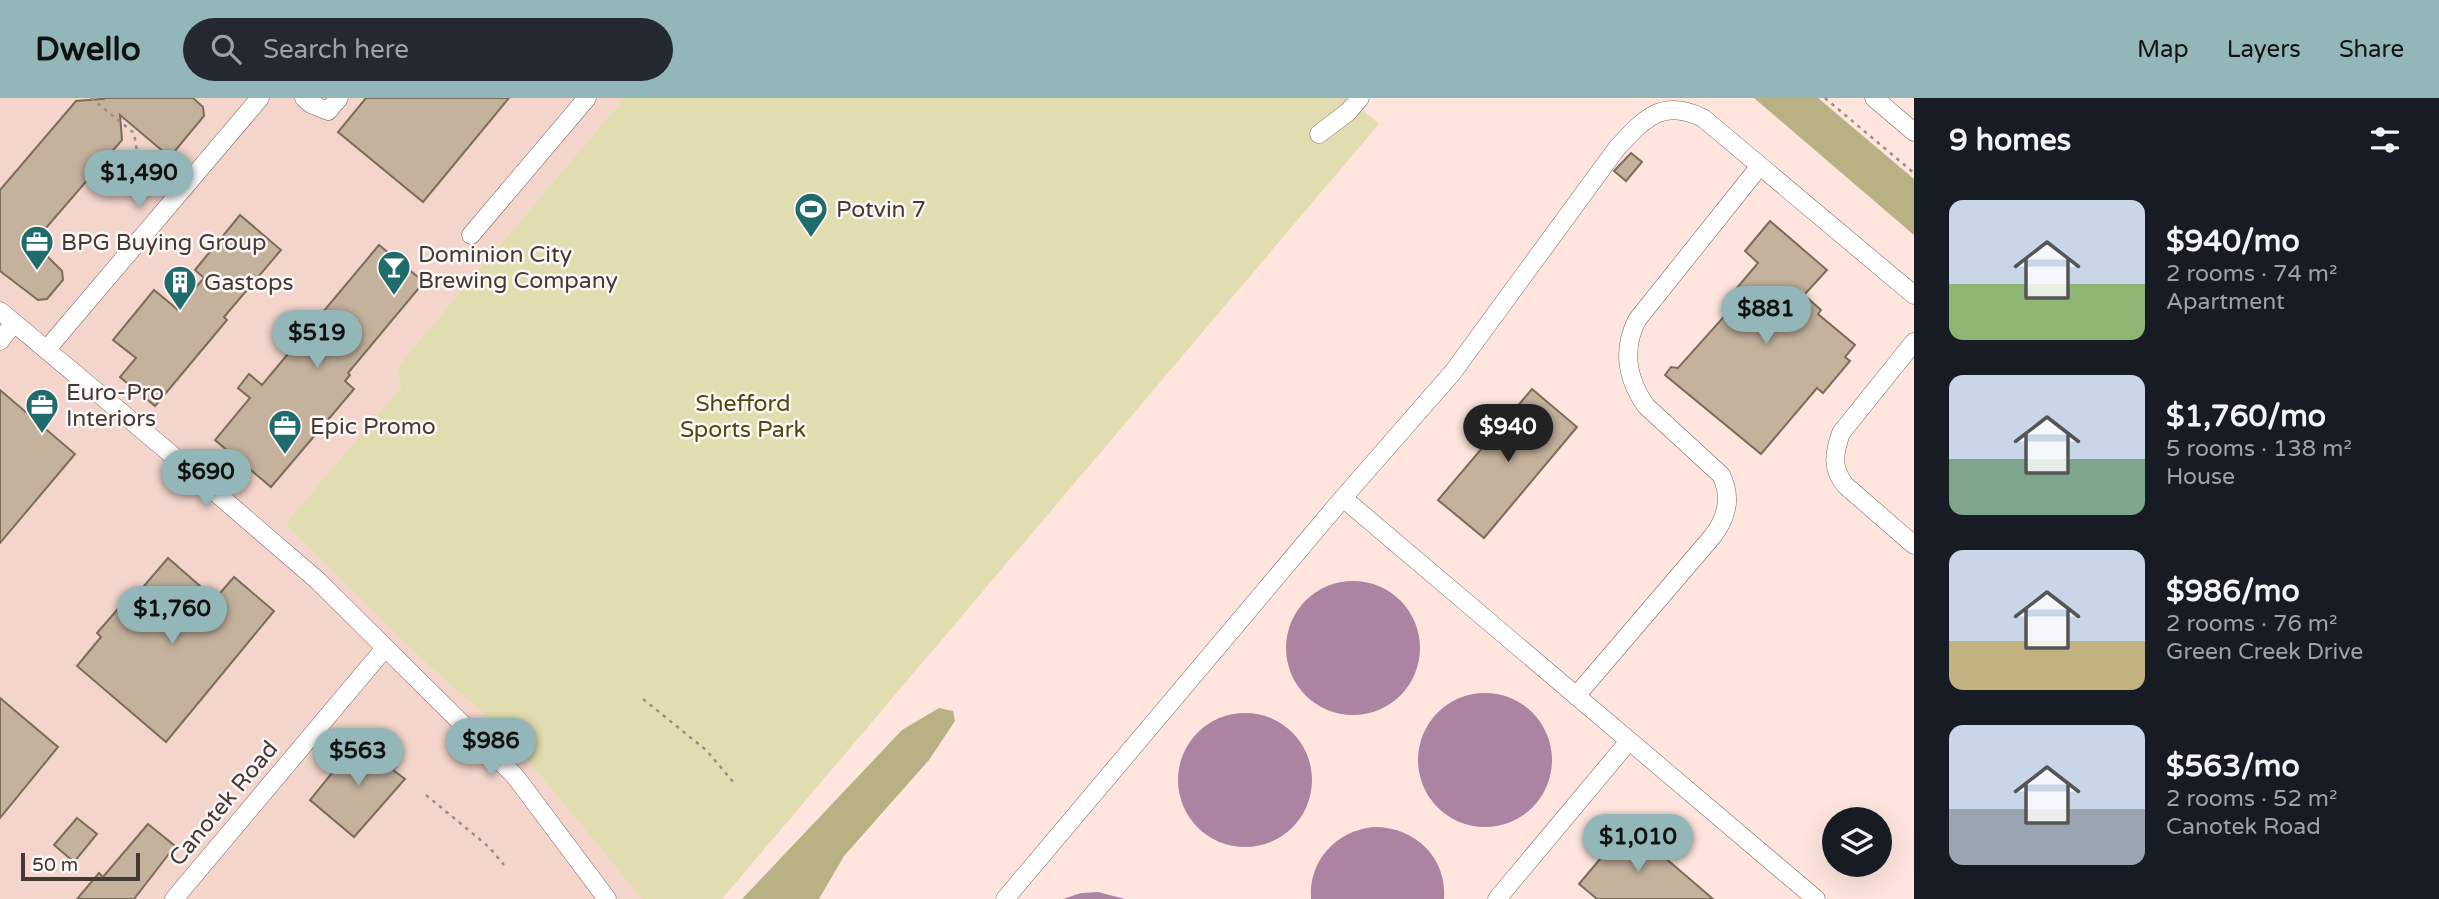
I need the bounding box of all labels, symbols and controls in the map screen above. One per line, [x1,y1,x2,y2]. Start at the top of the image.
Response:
search box [183,18,673,81]
text: Dwello [35,30,141,69]
icon: search [207,30,245,68]
text: Search here [263,34,409,65]
text: Map [2137,35,2189,64]
text: Layers [2227,35,2301,64]
text: Share [2339,35,2404,64]
icon: filters [2366,121,2404,159]
text: 9 homes [1949,122,2071,159]
pin: $1,490 [82,150,196,210]
text: $1,490 [100,159,178,187]
sports icon: Potvin 7 [792,190,830,239]
place label: Potvin 7 [836,196,926,224]
office icon: BPG Buying Group [18,223,56,272]
text: $940/mo [2166,223,2300,260]
icon: home [2005,228,2089,312]
place label: BPG Buying Group [61,229,267,257]
place label: Dominion City Brewing Company [418,241,618,295]
bar icon: Dominion City Brewing Company [375,248,413,297]
text: 2 rooms · 74 m² [2166,260,2337,288]
building icon: Gastops [161,263,199,312]
place label: Gastops [204,269,293,297]
pin: $881 [1725,286,1807,346]
text: Apartment [2166,288,2285,316]
text: $881 [1737,295,1795,323]
pin: $519 [276,310,358,370]
text: $519 [288,319,346,347]
place label: Euro-Pro Interiors [66,379,164,433]
office icon: Euro-Pro Interiors [23,386,61,435]
park label: Shefford Sports Park [680,390,806,444]
text: $1,760/mo [2166,398,2326,435]
icon: home [2005,403,2089,487]
pin: $940 [1467,404,1549,464]
office icon: Epic Promo [266,407,304,456]
place label: Epic Promo [310,413,436,441]
text: $940 [1479,413,1537,441]
text: 5 rooms · 138 m² [2166,435,2352,463]
pin: $690 [165,450,247,509]
text: $690 [177,458,235,486]
text: House [2166,463,2235,491]
text: $986/mo [2166,573,2300,610]
icon: home [2005,578,2089,662]
pin: $1,760 [115,587,229,646]
text: $1,760 [133,595,211,623]
text: 2 rooms · 76 m² [2166,610,2337,638]
text: Green Creek Drive [2166,638,2363,666]
pin: $986 [450,718,532,778]
text: $986 [462,727,520,755]
pin: $563 [317,728,399,788]
street label: Canotek Road [163,735,284,872]
text: $563 [329,737,387,765]
text: $563/mo [2166,748,2300,785]
icon: home [2005,753,2089,837]
text: 2 rooms · 52 m² [2166,785,2337,813]
map controls [1822,807,1892,877]
button: layers [1822,807,1892,877]
text: Canotek Road [2166,813,2321,841]
pin: $1,010 [1581,814,1695,874]
text: $1,010 [1599,823,1677,851]
scale bar [21,850,140,882]
text: 50 m [32,854,78,876]

